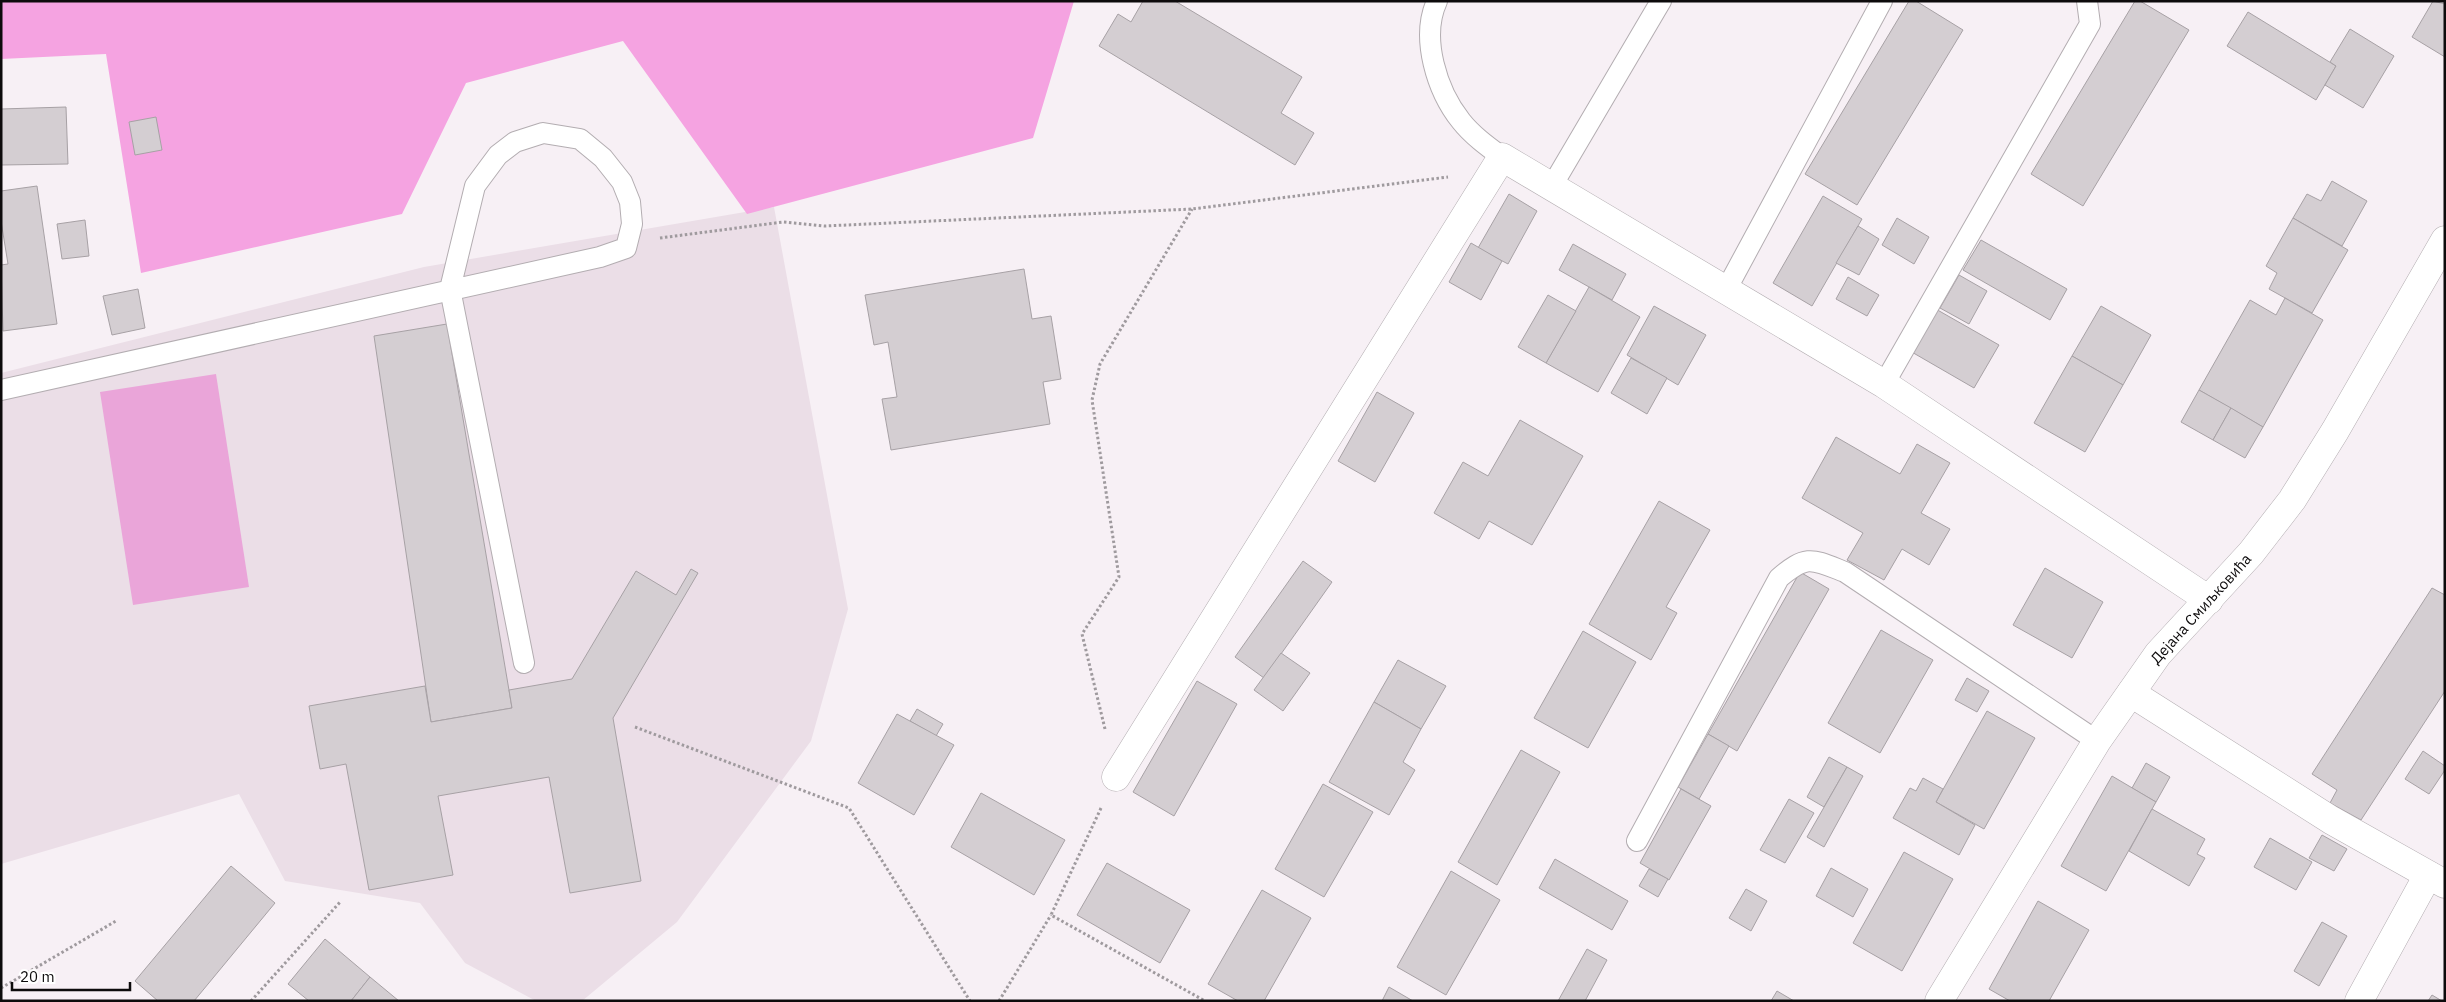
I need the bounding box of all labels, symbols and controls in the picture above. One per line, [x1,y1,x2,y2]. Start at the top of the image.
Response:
street label: Дејана Смиљковића [2146,550,2255,668]
scale bar [12,960,130,992]
text: 20 m [20,967,55,986]

